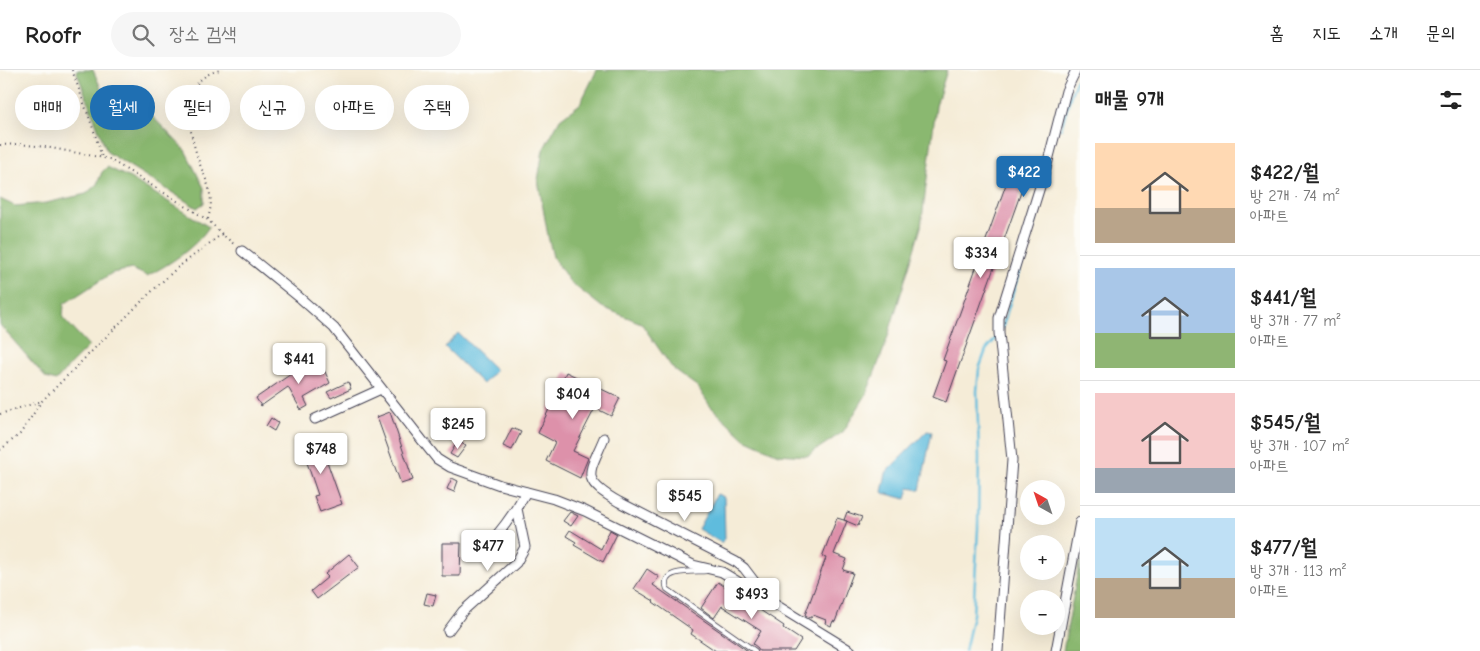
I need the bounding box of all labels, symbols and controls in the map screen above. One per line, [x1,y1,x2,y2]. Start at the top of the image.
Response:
search box [111,12,461,57]
text: Roofr [25,21,81,49]
icon: search [129,21,157,49]
text: 장소 검색 [169,23,237,45]
text: 홈 [1270,23,1284,44]
text: 지도 [1312,23,1341,44]
text: 소개 [1369,23,1398,44]
text: 문의 [1426,23,1455,44]
chip: 매매 [15,85,80,130]
chip: 월세 [90,85,155,130]
chip: 필터 [165,85,230,130]
chip: 신규 [240,85,305,130]
chip: 아파트 [315,85,394,130]
chip: 주택 [404,85,469,130]
icon: filters [1437,86,1465,114]
text: 매물 9개 [1095,87,1164,111]
pin: $422 [994,156,1054,198]
text: $422/월 [1250,160,1320,184]
text: $422 [1007,163,1041,181]
icon: home [1135,163,1195,223]
text: 방 2개 · 74 m² [1250,187,1340,205]
text: 아파트 [1250,207,1289,225]
pin: $334 [951,236,1011,279]
text: $334 [965,244,997,262]
text: $441/월 [1250,285,1317,309]
icon: home [1135,288,1195,348]
text: 방 3개 · 77 m² [1250,312,1340,330]
text: 아파트 [1250,332,1289,350]
pin: $441 [269,342,329,385]
text: $441 [284,350,314,368]
pin: $404 [543,378,603,420]
text: $404 [556,385,590,403]
pin: $245 [428,408,488,450]
text: $545/월 [1250,410,1321,434]
icon: home [1135,413,1195,473]
text: $245 [441,415,475,433]
pin: $748 [291,432,351,475]
text: 방 3개 · 107 m² [1250,437,1349,455]
text: $748 [305,440,337,458]
text: 아파트 [1250,457,1289,475]
pin: $545 [655,480,715,522]
north arrow [1020,480,1065,525]
map controls [1020,480,1065,635]
text: $545 [668,487,702,505]
pin: $477 [458,530,518,572]
button: + [1020,535,1065,580]
text: $477/월 [1250,535,1318,559]
text: $477 [472,537,504,555]
icon: home [1135,538,1195,598]
text: 방 3개 · 113 m² [1250,562,1346,580]
pin: $493 [722,578,782,620]
text: 아파트 [1250,582,1289,600]
text: $493 [735,585,769,603]
button: − [1020,590,1065,635]

